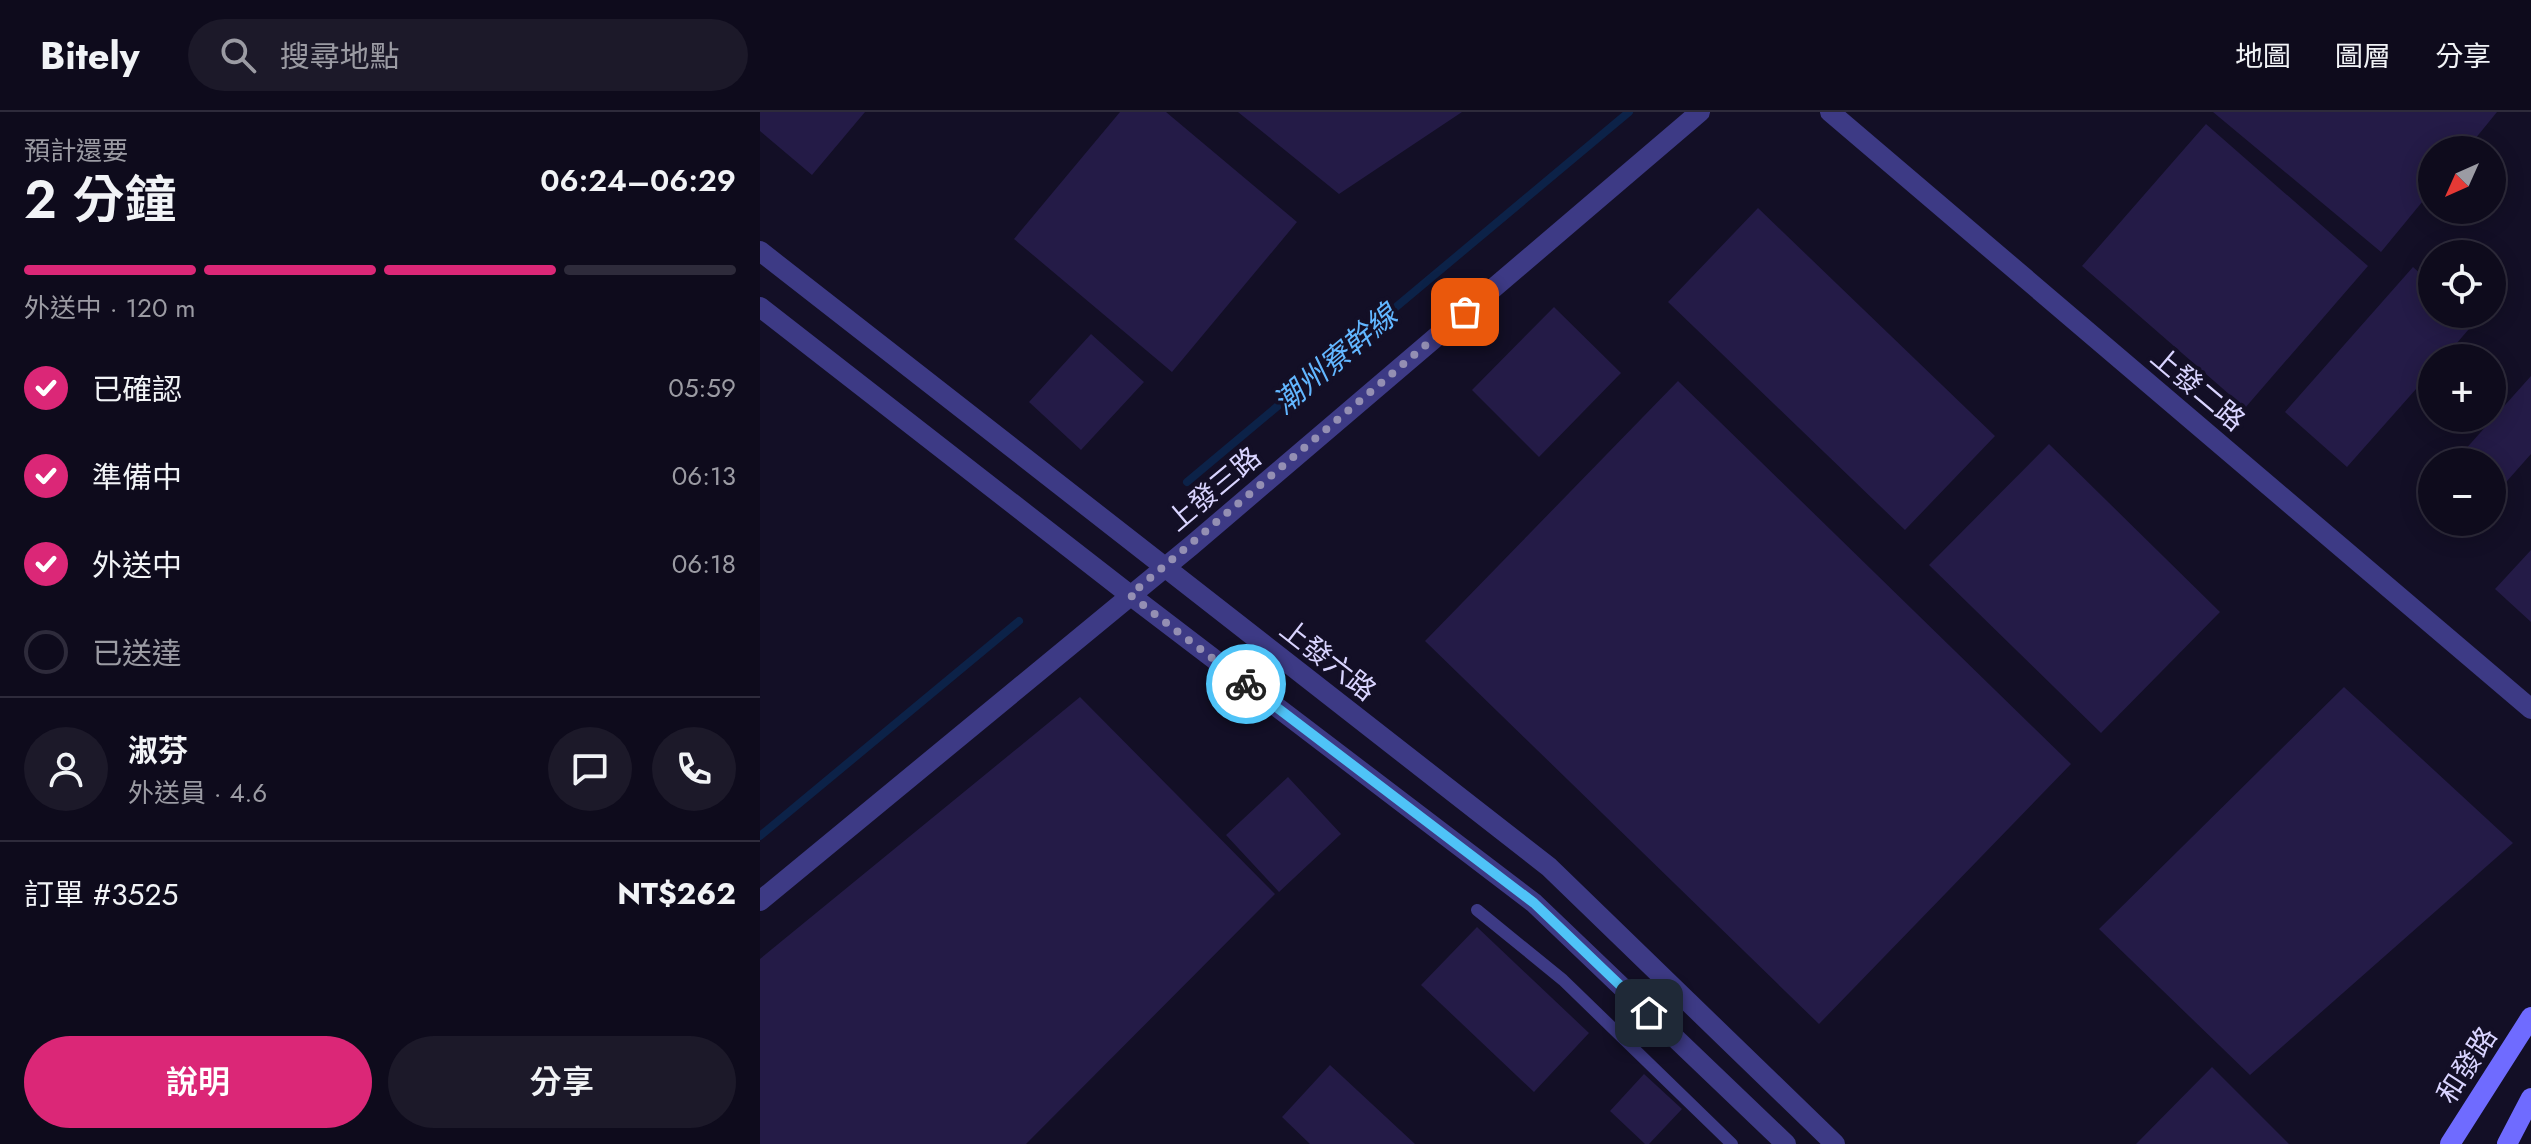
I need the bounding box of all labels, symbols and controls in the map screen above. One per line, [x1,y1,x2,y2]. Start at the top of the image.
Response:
search box [188,19,748,91]
text: Bitely [40,28,140,83]
icon: search [216,33,260,77]
text: 搜尋地點 [280,35,400,78]
text: 地圖 [2235,36,2291,77]
text: 圖層 [2335,36,2391,77]
text: 分享 [2435,36,2491,77]
text: 預計還要 [24,132,128,170]
north arrow [2418,136,2506,224]
map controls [2418,136,2506,536]
text: 06:24–06:29 [540,159,736,202]
text: 2 分鐘 [24,162,176,238]
button: locate [2418,240,2506,328]
pin [1431,278,1499,346]
text: 外送中 · 120 m [24,289,196,327]
icon: bag [1443,290,1487,334]
water label: 潮州寮幹線 [1264,292,1409,424]
street label: 上發二路 [2142,337,2254,441]
button: + [2418,344,2506,432]
icon: check [24,366,68,410]
text: 已確認 [92,368,182,411]
text: 05:59 [668,369,736,407]
street label: 上發三路 [1158,437,1270,541]
button: − [2418,448,2506,536]
icon: check [24,454,68,498]
text: 準備中 [92,456,182,499]
text: 06:13 [672,457,736,495]
icon: check [24,542,68,586]
text: 外送中 [92,544,182,587]
text: 06:18 [672,545,736,583]
street label: 上發六路 [1271,609,1385,711]
text: 已送達 [92,632,182,675]
courier [1206,644,1286,724]
icon: bike [1224,662,1268,706]
button: person [24,727,108,811]
button: chat [548,727,632,811]
button: phone [652,727,736,811]
text: 淑芬 [128,729,188,772]
text: 外送員 · 4.6 [128,774,267,812]
text: NT$262 [617,872,736,915]
text: 訂單 #3525 [24,873,178,916]
pin [1615,979,1683,1047]
icon: home [1627,991,1671,1035]
street label: 和發路 [2427,1019,2507,1111]
button: 說明 [24,1036,372,1128]
button: 分享 [388,1036,736,1128]

